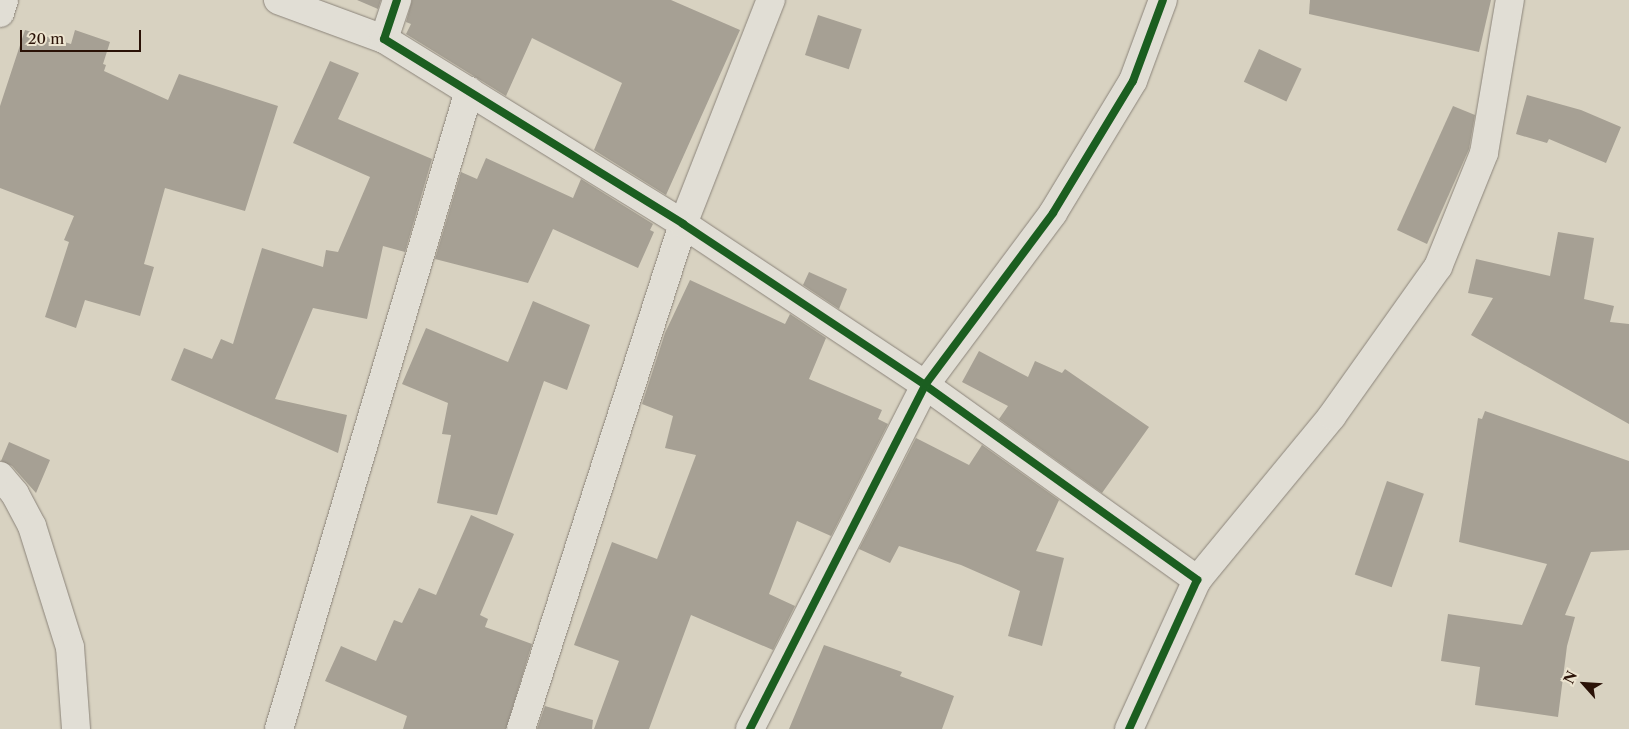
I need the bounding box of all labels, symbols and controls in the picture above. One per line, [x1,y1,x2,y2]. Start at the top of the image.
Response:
scale bar [22,20,144,52]
text: 20 m [28,29,64,48]
north arrow [1559,659,1609,709]
text: N [1560,668,1581,687]

